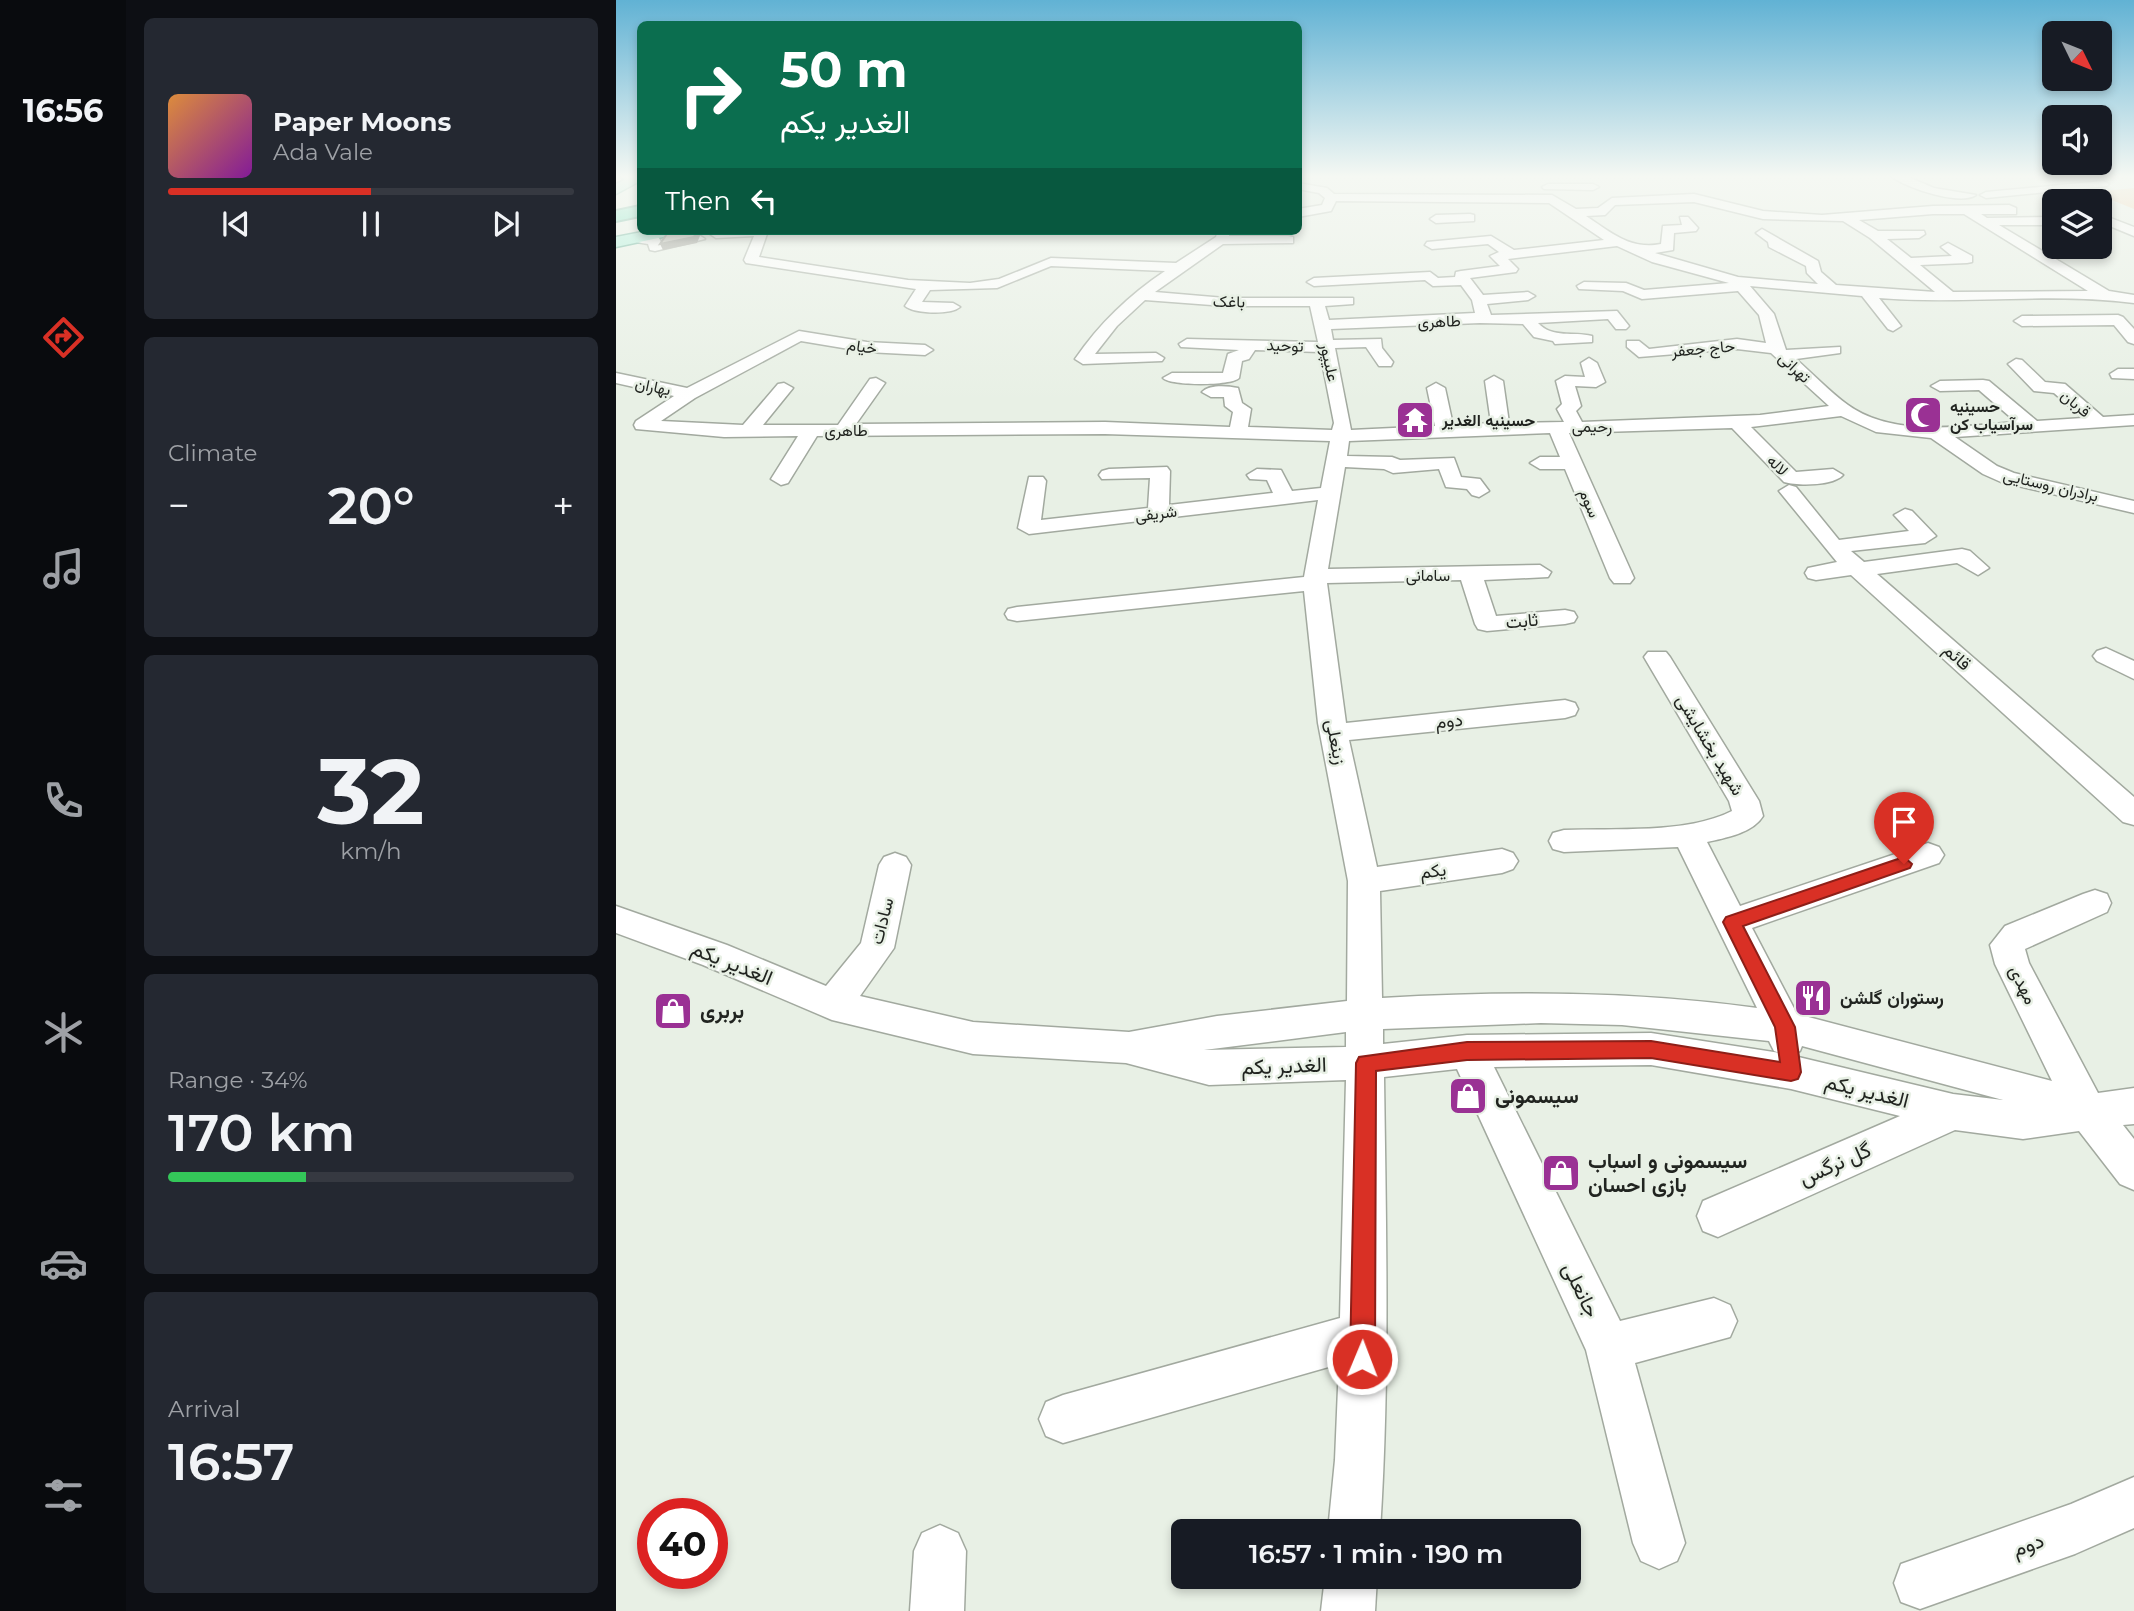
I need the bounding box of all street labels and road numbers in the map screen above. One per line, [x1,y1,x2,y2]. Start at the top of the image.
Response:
street label: باغک [1213,292,1245,311]
street label: طاهری [1417,311,1461,333]
street label: خیام [845,335,878,359]
street label: توحید [1266,335,1304,357]
street label: حاج جعفر [1669,336,1736,363]
street label: علیپور [1314,340,1343,384]
street label: تهرانی [1774,348,1815,388]
street label: بهاران [633,373,672,400]
street label: قربان [2056,386,2094,422]
street label: رحیمی [1572,417,1612,437]
street label: طاهری [824,421,868,441]
street label: لاله [1763,451,1792,480]
street label: برادران روستایی [2001,465,2100,507]
street label: سوم [1574,486,1604,521]
street label: شریفی [1134,502,1178,526]
street label: سامانی [1406,566,1450,586]
street label: ثابت [1505,609,1539,633]
street label: قائم [1938,639,1975,676]
street label: شهید بخشایشی [1671,690,1749,800]
street label: دوم [1434,709,1464,734]
street label: زینعلی [1321,718,1351,766]
street label: یکم [1418,858,1448,885]
street label: سادات [866,895,898,947]
street label: الغدیر یکم [687,935,777,992]
street label: مهدی [2004,962,2042,1008]
street label: الغدیر یکم [1241,1052,1327,1081]
street label: الغدیر یکم [1822,1068,1912,1115]
street label: گل نرگس [1795,1137,1875,1191]
street label: جانعلی [1558,1258,1605,1321]
street label: دوم [2009,1527,2048,1564]

